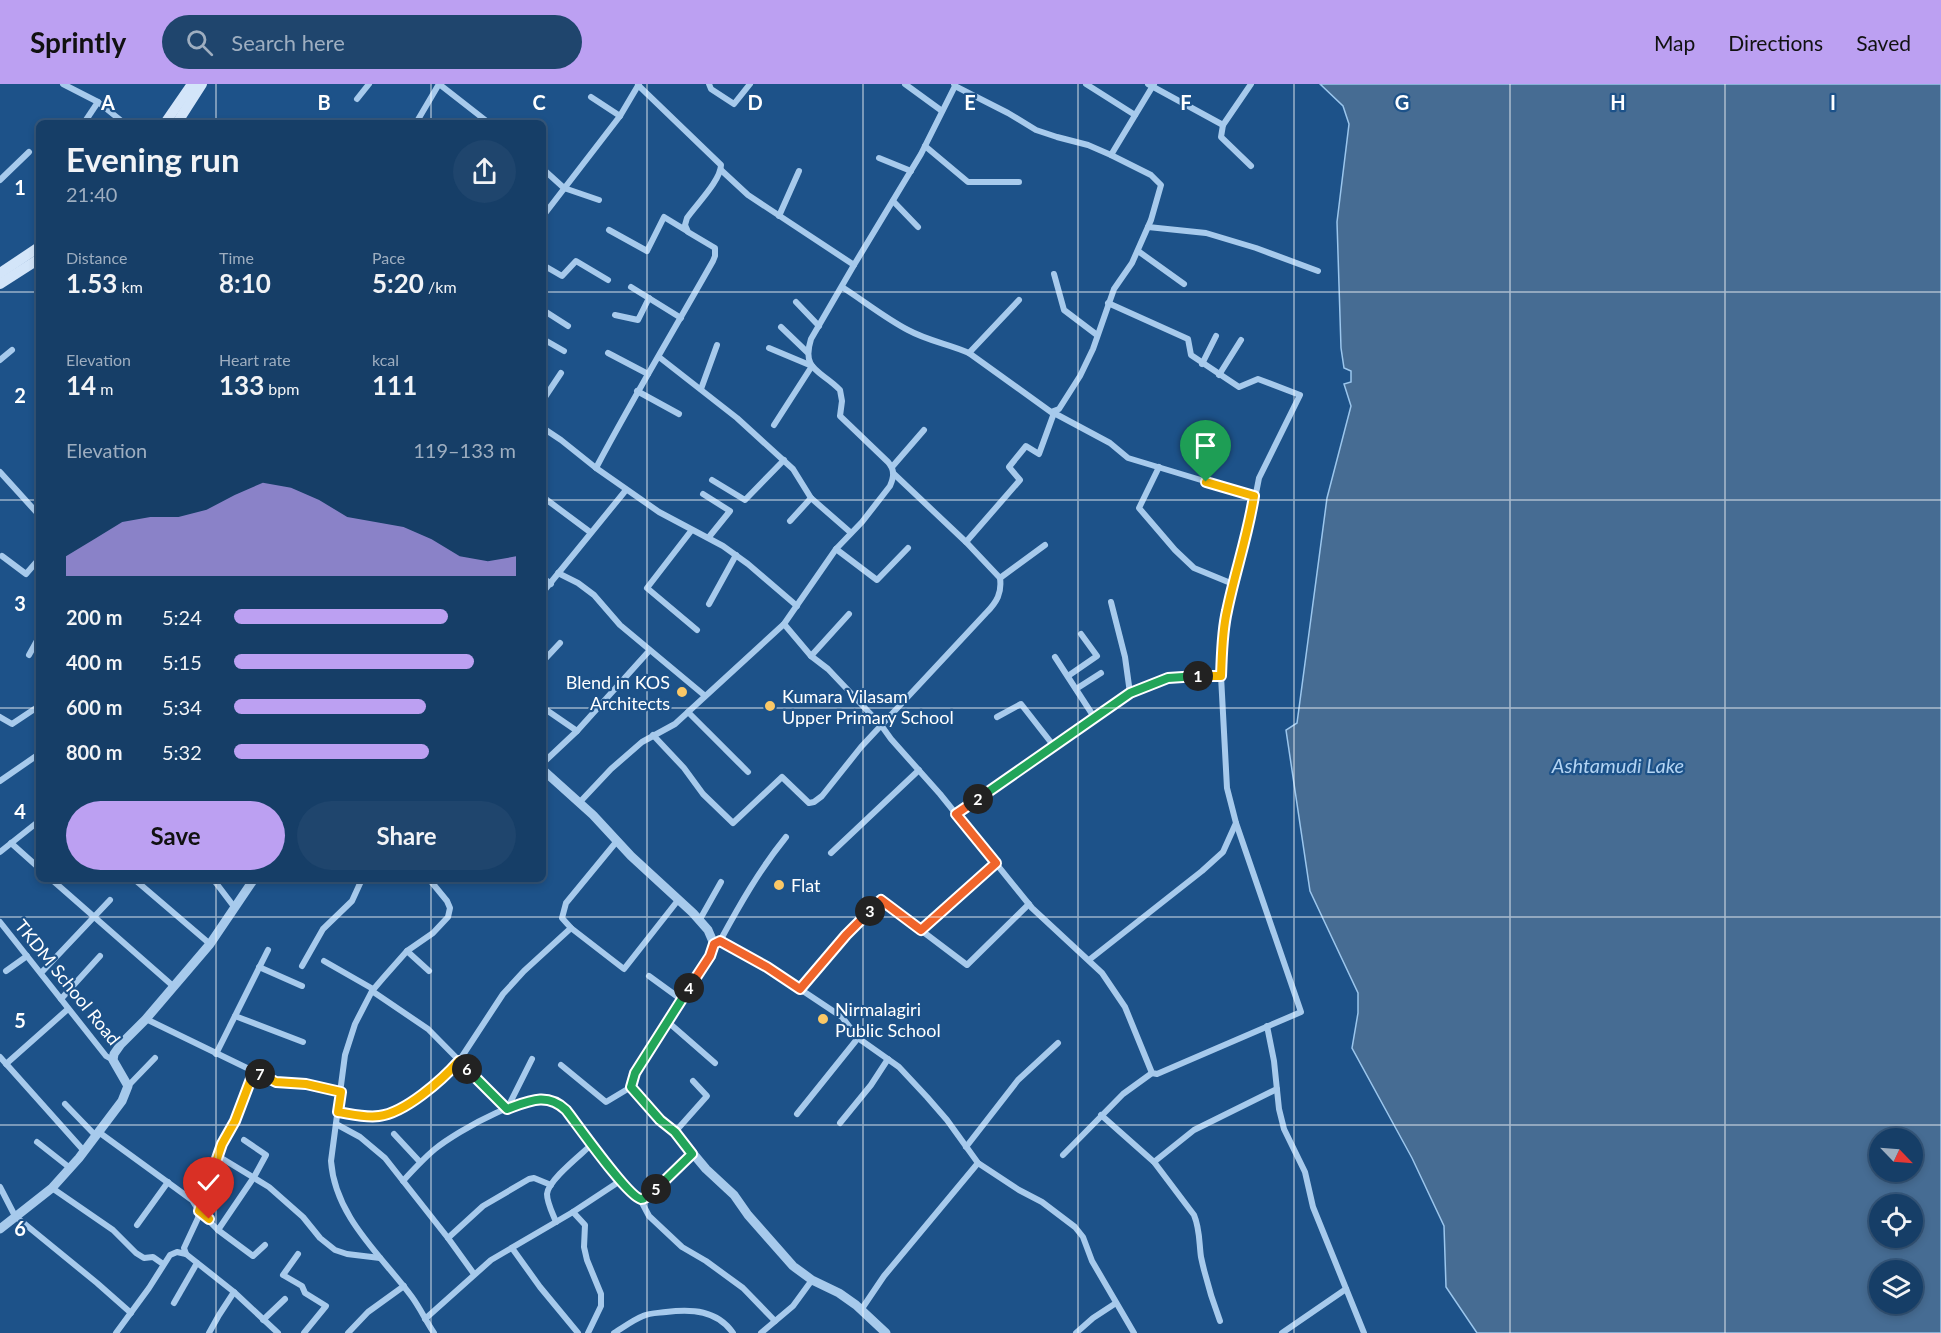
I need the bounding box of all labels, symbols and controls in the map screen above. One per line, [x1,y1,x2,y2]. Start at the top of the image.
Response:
search box [162,15,582,69]
text: Sprintly [30,25,126,59]
icon: search [183,26,216,59]
text: Search here [231,29,345,56]
text: Map [1654,30,1695,55]
text: Directions [1728,30,1823,55]
text: Saved [1856,30,1911,55]
text: A [100,90,115,114]
text: B [317,90,331,114]
text: C [532,90,546,114]
text: D [747,90,763,114]
text: E [964,90,976,114]
text: F [1180,90,1192,114]
text: G [1395,90,1409,114]
text: H [1610,90,1626,114]
text: I [1830,90,1836,114]
text: Evening run [66,139,240,179]
button: share [453,140,516,203]
text: 1 [14,175,26,199]
text: 21:40 [66,182,117,206]
text: Distance [66,248,127,267]
text: Time [219,248,254,267]
text: Pace [372,248,405,267]
text: 1.53 [66,267,117,299]
text: 8:10 [219,267,271,299]
text: 5:20 [372,267,424,299]
text: km [117,277,143,296]
text: /km [424,277,457,296]
text: Elevation [66,350,131,369]
text: Heart rate [219,350,291,369]
text: kcal [372,350,399,369]
text: 14 [66,369,96,401]
text: 133 [219,369,264,401]
text: 111 [372,369,417,401]
text: m [96,379,113,398]
text: bpm [264,379,299,398]
text: 2 [14,383,26,407]
pin [1180,420,1231,482]
icon: arrive [1189,429,1222,462]
text: Elevation [66,438,147,462]
text: 119–133 m [413,438,516,462]
text: 3 [14,591,26,615]
text: 200 m [66,605,122,629]
text: 5:24 [162,605,202,629]
text: 400 m [66,650,122,674]
text: 5:15 [162,650,202,674]
pin: 1 [1183,661,1213,691]
text: 1 [1193,666,1203,685]
place label: Blend in KOS Architects [566,671,670,714]
marker: Blend in KOS Architects [675,685,689,699]
place label: Kumara Vilasam Upper Primary School [782,685,954,728]
text: 600 m [66,695,122,719]
text: 5:34 [162,695,202,719]
marker: Kumara Vilasam Upper Primary School [763,699,777,713]
text: 800 m [66,740,122,764]
text: 5:32 [162,740,202,764]
water label: Ashtamudi Lake [1551,753,1684,777]
pin: 2 [963,784,993,814]
text: 2 [973,789,983,808]
text: 4 [14,799,26,823]
button: Save [66,801,285,870]
button: Share [297,801,516,870]
place label: Flat [791,874,821,896]
marker: Flat [772,878,786,892]
pin: 3 [855,896,885,926]
text: 3 [865,901,875,920]
street label: TKDM School Road [11,915,125,1049]
pin: 4 [674,973,704,1003]
text: 4 [684,978,694,997]
place label: Nirmalagiri Public School [835,998,941,1041]
text: 5 [14,1008,26,1032]
marker: Nirmalagiri Public School [816,1012,830,1026]
pin: 6 [452,1054,482,1084]
pin: 7 [245,1059,275,1089]
text: 6 [462,1059,472,1078]
text: 7 [255,1064,265,1083]
north arrow [1869,1128,1923,1182]
map controls [1869,1128,1923,1314]
pin [183,1157,234,1219]
icon: check [192,1166,225,1199]
pin: 5 [641,1174,671,1204]
text: 5 [651,1179,661,1198]
button: locate [1869,1194,1923,1248]
text: 6 [14,1216,26,1240]
button: layers [1869,1260,1923,1314]

